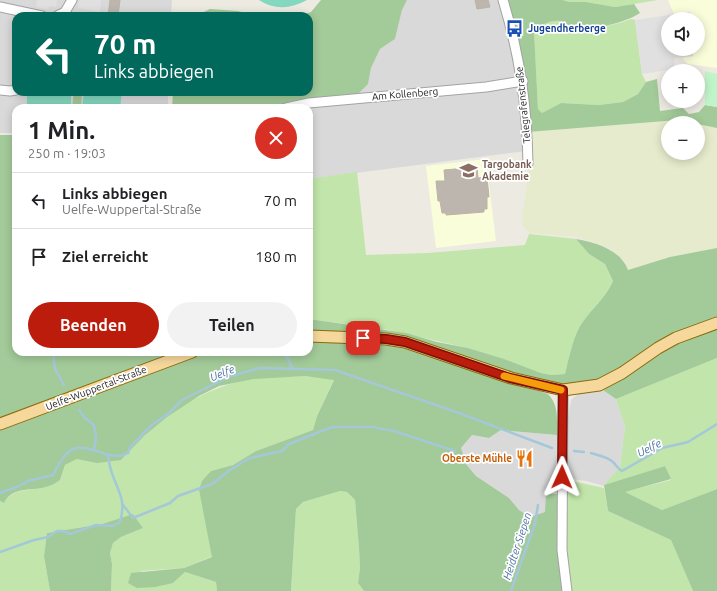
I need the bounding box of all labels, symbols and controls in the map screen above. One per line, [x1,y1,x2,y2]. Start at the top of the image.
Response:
map controls [661,12,705,160]
button: sound [661,12,705,56]
bus stop icon: Jugendherberge [505,18,525,38]
place label: Jugendherberge [528,23,606,34]
icon: left [28,28,80,80]
text: 70 m [94,28,156,59]
text: Links abbiegen [94,61,214,81]
button: + [661,64,705,108]
street label: Telegrafenstraße [513,66,533,144]
street label: Am Kollenberg [371,86,439,102]
button: − [661,116,705,160]
text: 1 Min. [28,117,95,144]
button: close [255,117,297,159]
text: 250 m · 19:03 [28,146,106,160]
place label: Targobank Akademie [482,159,532,182]
school or university icon: Targobank Akademie [459,160,479,180]
text: Links abbiegen [62,185,167,202]
icon: left [28,190,50,212]
text: 70 m [264,192,297,209]
text: Uelfe-Wuppertal-Straße [62,202,201,216]
icon: arrive [28,246,50,268]
text: Ziel erreicht [62,248,148,265]
text: 180 m [255,248,297,265]
button: Beenden [28,302,159,348]
button: Teilen [167,302,297,348]
pin [346,321,380,355]
icon: arrive [352,327,374,349]
water label: Uelfe [208,362,237,383]
street label: Uelfe-Wuppertal-Straße [44,364,148,412]
water label: Uelfe [635,437,664,459]
restaurant icon: Oberste Mühle [515,448,535,468]
place label: Oberste Mühle [442,453,512,464]
position arrow [541,456,583,498]
water label: Heidter Siepen [501,511,533,581]

